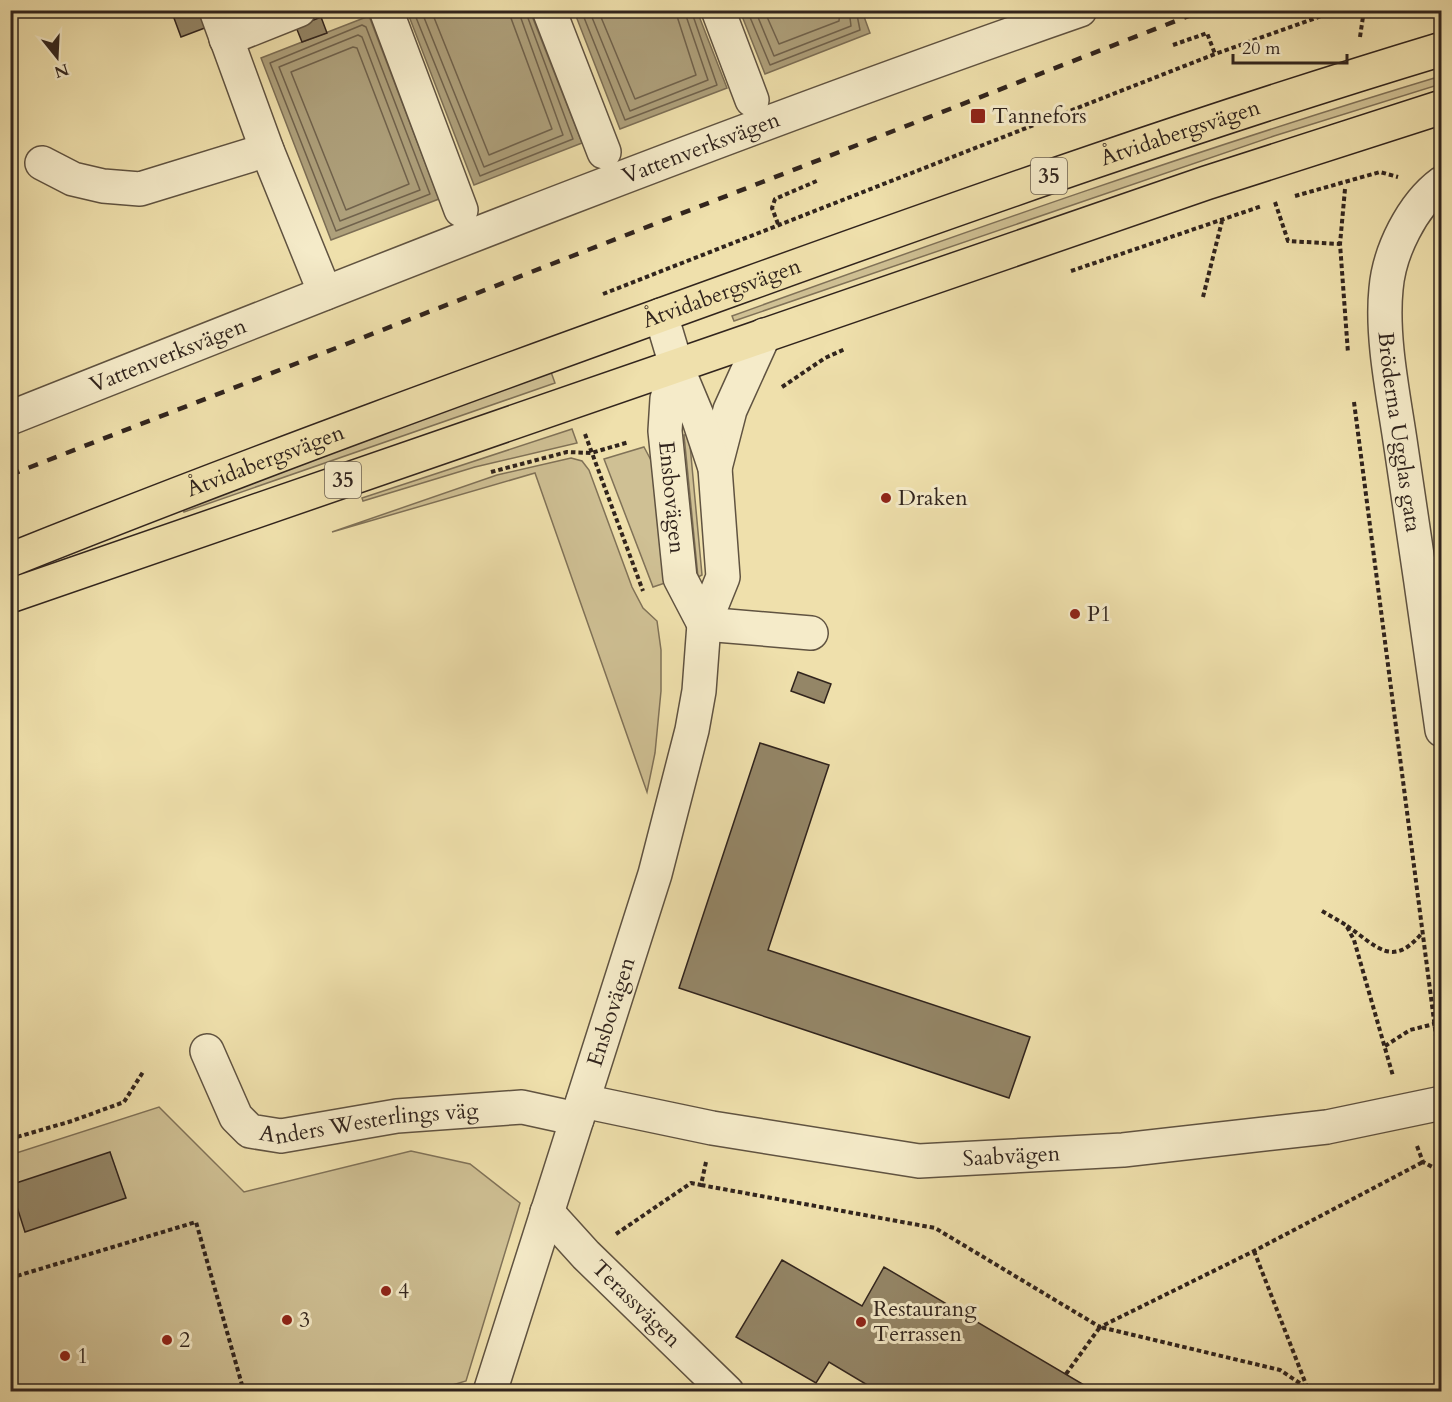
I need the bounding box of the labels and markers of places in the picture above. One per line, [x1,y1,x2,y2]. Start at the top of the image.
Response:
place label: Tannefors [992,101,1087,131]
marker: Tannefors [969,107,987,125]
place label: Draken [898,483,968,513]
marker: Draken [879,491,893,505]
place label: P1 [1087,599,1111,629]
marker: P1 [1068,607,1082,621]
place label: 4 [398,1276,409,1306]
marker: 4 [379,1284,393,1298]
place label: Restaurang Terrassen [873,1294,977,1349]
place label: 3 [299,1305,310,1335]
marker: 3 [280,1313,294,1327]
marker: Restaurang Terrassen [854,1315,868,1329]
place label: 2 [179,1325,190,1355]
marker: 2 [160,1333,174,1347]
place label: 1 [77,1341,88,1371]
marker: 1 [58,1349,72,1363]

